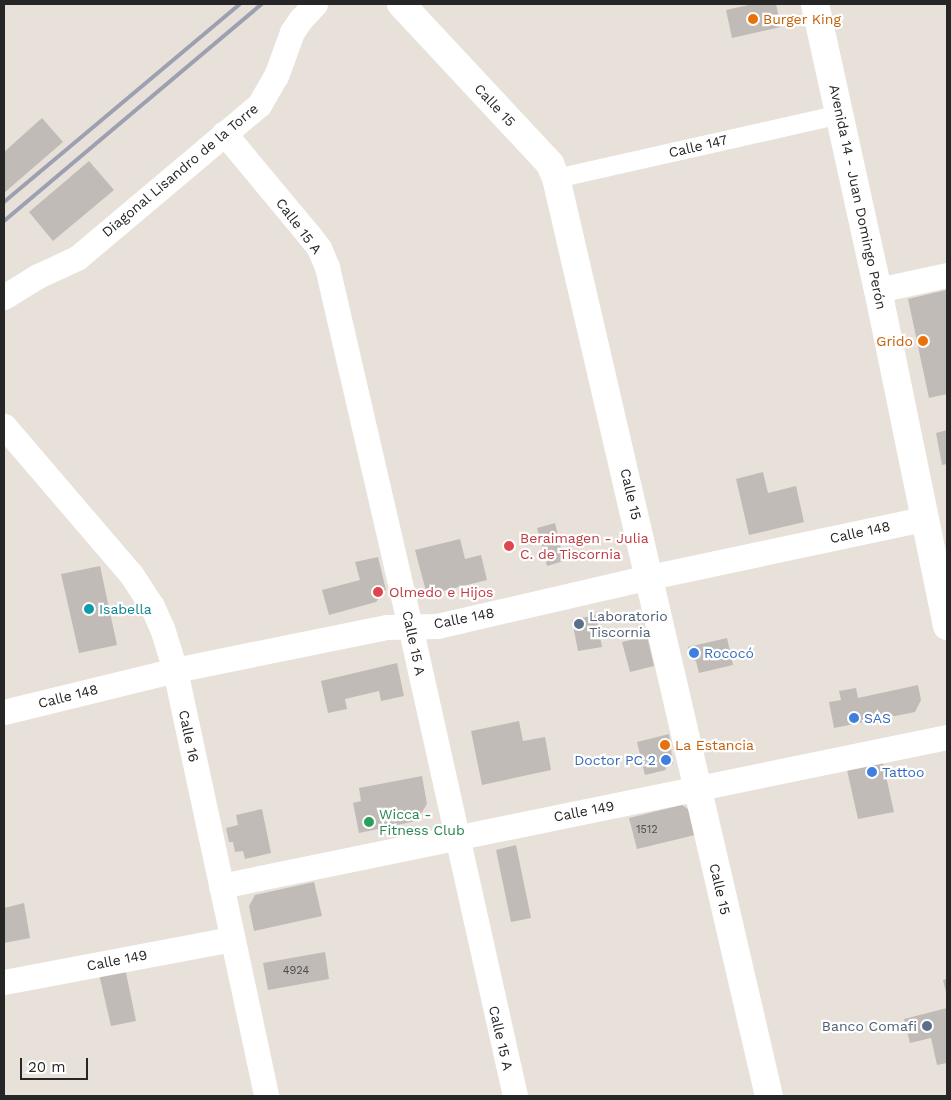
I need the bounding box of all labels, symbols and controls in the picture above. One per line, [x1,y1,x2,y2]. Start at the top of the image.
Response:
place label: Burger King [763,11,841,27]
marker: Burger King [747,13,759,25]
street label: Calle 15 [471,80,519,130]
street label: Avenida 14 - Juan Domingo Perón [826,83,890,311]
street label: Diagonal Lisandro de la Torre [98,99,262,241]
street label: Calle 147 [667,131,729,161]
street label: Calle 15 A [272,194,326,258]
place label: Grido [876,333,913,349]
marker: Grido [917,335,929,347]
street label: Calle 15 [617,467,645,521]
street label: Calle 148 [828,517,892,547]
place label: Beraimagen - Julia C. de Tiscornia [520,530,649,562]
marker: Beraimagen - Julia C. de Tiscornia [502,539,516,553]
place label: Olmedo e Hijos [389,584,493,600]
marker: Olmedo e Hijos [371,585,385,599]
place label: Isabella [99,601,152,617]
marker: Isabella [83,603,95,615]
street label: Calle 148 [432,604,496,632]
place label: Laboratorio Tiscornia [589,608,668,640]
street label: Calle 15 A [399,609,429,677]
marker: Laboratorio Tiscornia [573,618,585,630]
place label: Rococó [704,645,754,661]
marker: Rococó [688,647,700,659]
street label: Calle 148 [36,680,100,712]
street label: Calle 16 [175,708,203,764]
place label: SAS [864,710,891,726]
marker: SAS [848,712,860,724]
place label: La Estancia [675,737,754,753]
marker: La Estancia [659,739,671,751]
place label: Doctor PC 2 [574,752,656,768]
marker: Doctor PC 2 [660,754,672,766]
place label: Tattoo [882,764,924,780]
marker: Tattoo [866,766,878,778]
street label: Calle 149 [552,797,616,825]
place label: Wicca - Fitness Club [379,806,465,839]
marker: Wicca - Fitness Club [363,816,375,828]
house number: 1512 [636,823,658,837]
street label: Calle 15 [706,862,734,916]
street label: Calle 149 [85,946,149,974]
house number: 4924 [283,964,309,978]
street label: Calle 15 A [485,1004,517,1072]
place label: Banco Comafi [822,1018,917,1034]
marker: Banco Comafi [921,1020,933,1032]
scale bar [22,1048,90,1080]
text: 20 m [28,1058,66,1076]

